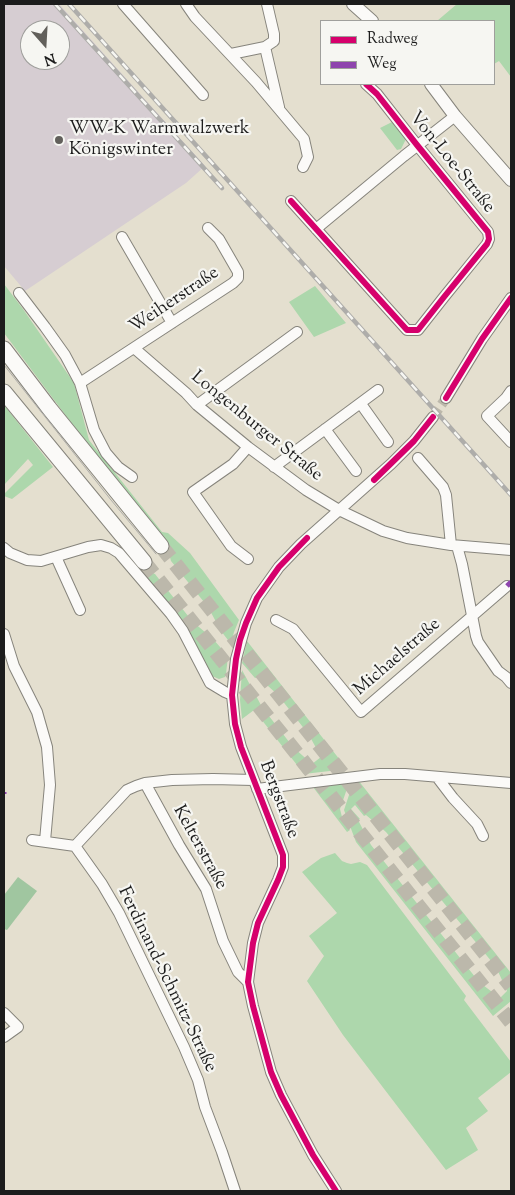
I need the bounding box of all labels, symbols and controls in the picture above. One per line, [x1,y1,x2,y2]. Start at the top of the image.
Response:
north arrow [20,20,70,70]
legend [320,20,495,85]
text: Radweg [367,29,418,50]
text: N [41,47,58,70]
text: Weg [367,54,397,75]
street label: Von-Loe-Straße [404,108,498,218]
place label: WW-K Warmwalzwerk Königswinter [69,119,250,162]
marker: WW-K Warmwalzwerk Königswinter [53,134,65,146]
street label: Weiherstraße [126,263,224,339]
street label: Longenburger Straße [186,367,326,487]
street label: Michaelstraße [350,615,446,701]
street label: Bergstraße [253,758,303,842]
street label: Kelterstraße [167,802,231,894]
street label: Ferdinand-Schmitz-Straße [112,884,220,1076]

